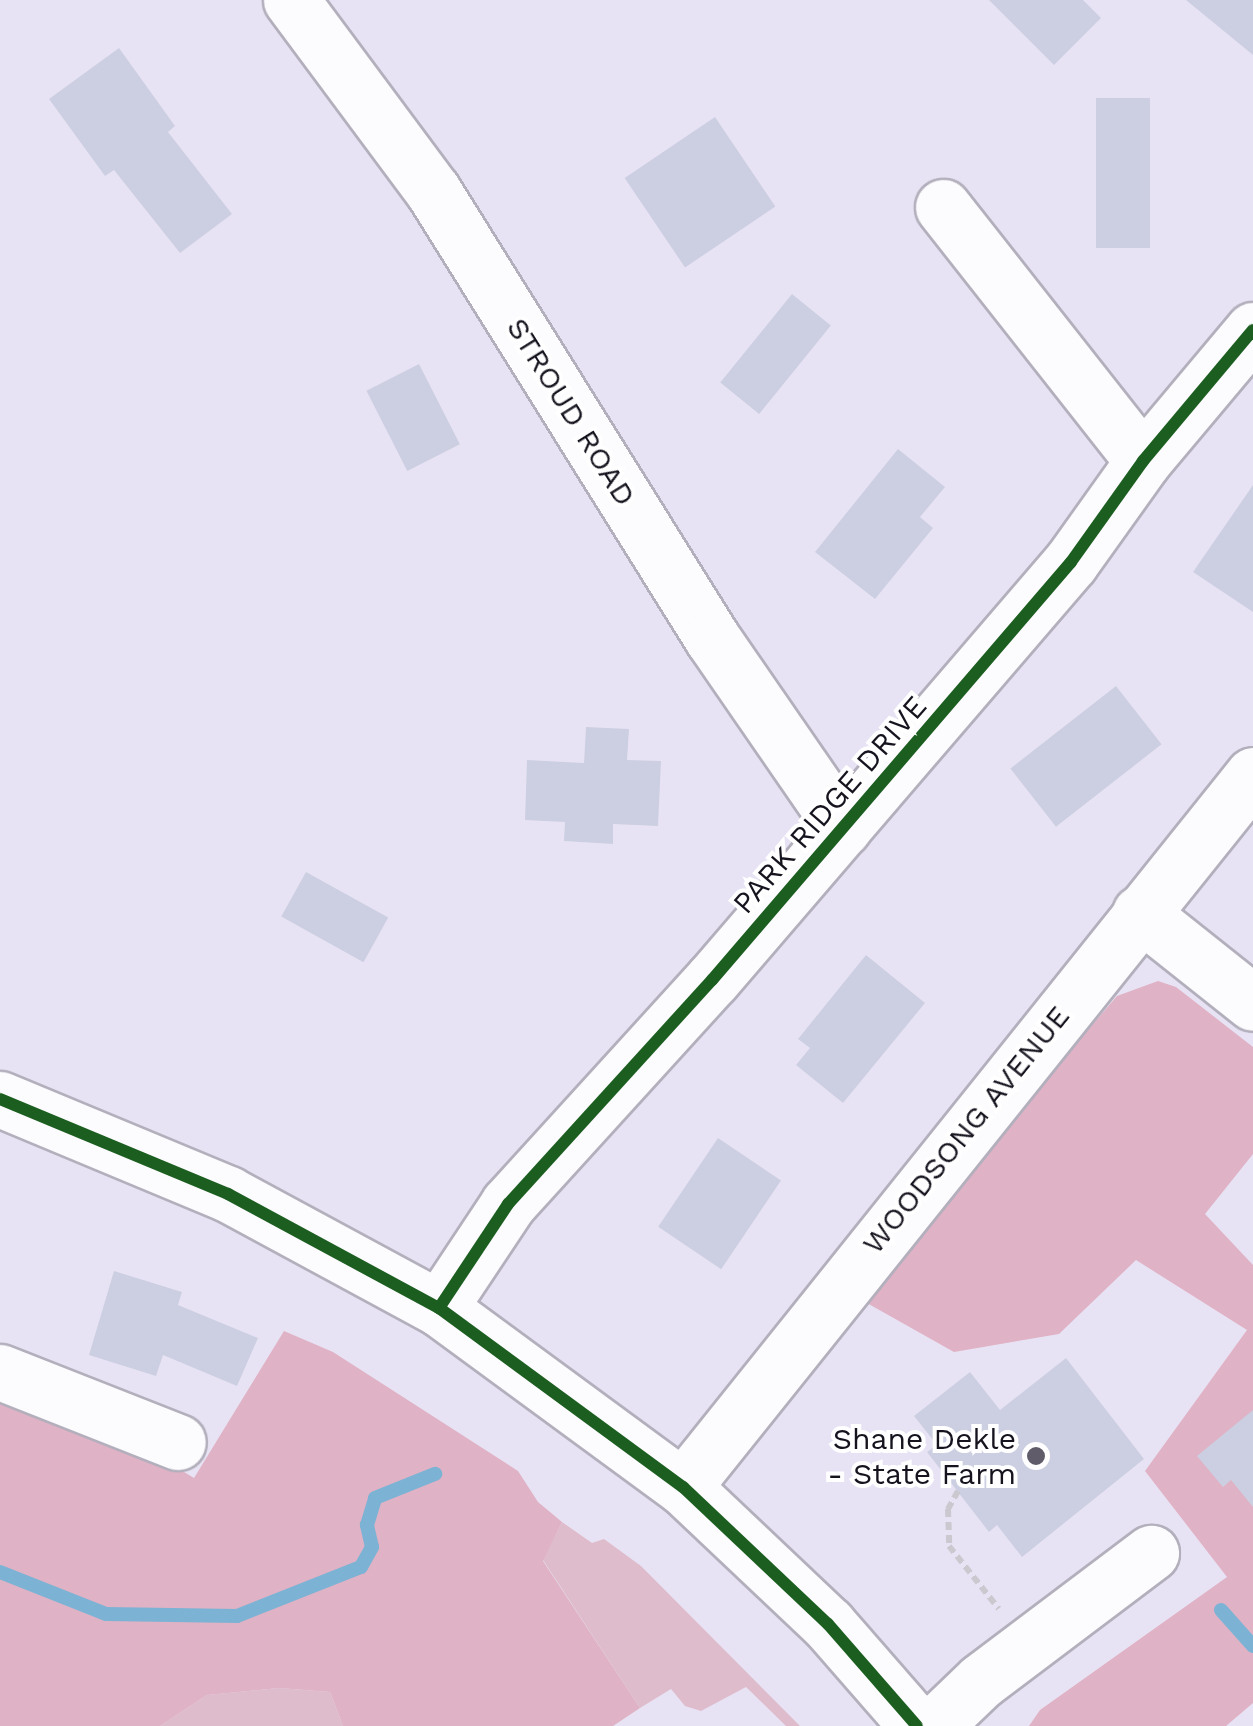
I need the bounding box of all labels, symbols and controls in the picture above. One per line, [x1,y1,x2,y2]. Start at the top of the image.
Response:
street label: STROUD ROAD [499,311,643,513]
street label: PARK RIDGE DRIVE [726,689,934,921]
street label: WOODSONG AVENUE [855,998,1077,1262]
place label: Shane Dekle - State Farm [828,1421,1016,1492]
marker: Shane Dekle - State Farm [1025,1445,1047,1467]

